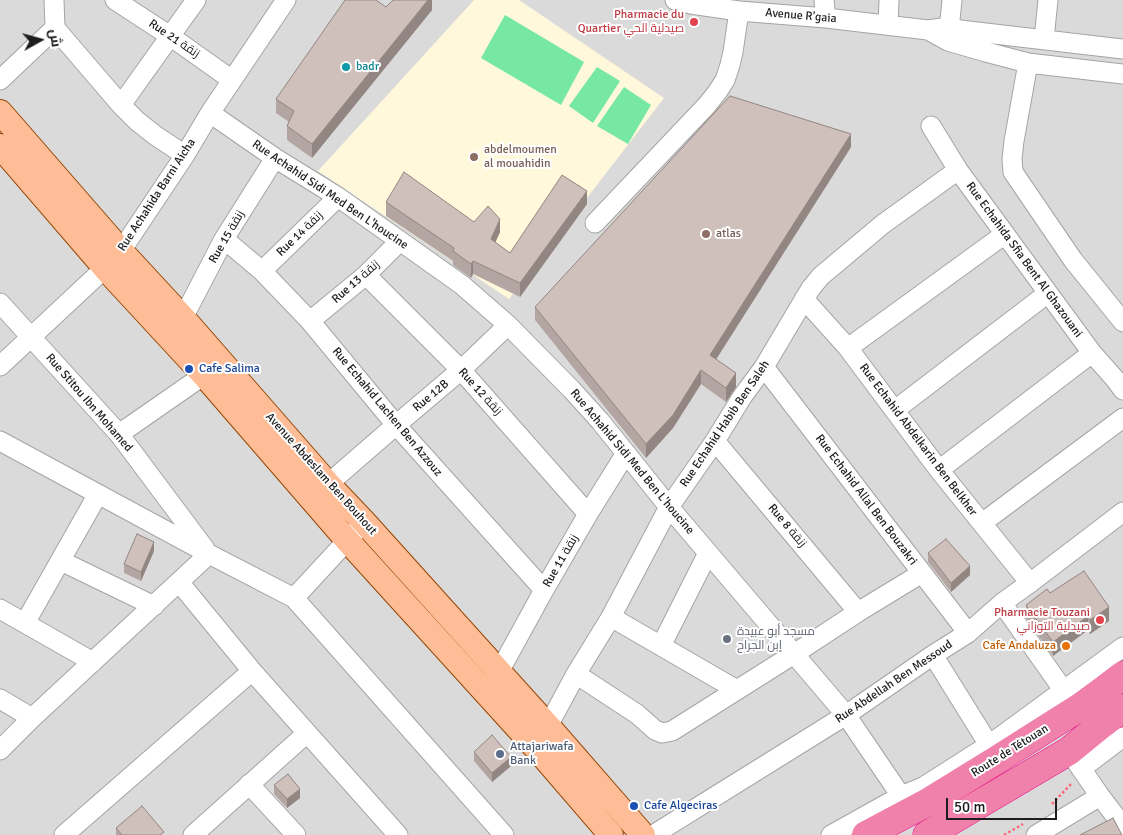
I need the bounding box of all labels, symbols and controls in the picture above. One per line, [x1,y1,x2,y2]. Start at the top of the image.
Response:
street label: Avenue R'gaia [765,6,837,26]
place label: Pharmacie du Quartier صيدلية الحي [578,8,684,36]
north arrow [15,15,65,65]
marker: Pharmacie du Quartier صيدلية الحي [688,16,700,28]
street label: Rue 21 زنقة [146,17,202,61]
text: ش [46,28,65,48]
place label: badr [356,60,379,74]
marker: badr [340,61,352,73]
street label: Rue Achahida Barni Aicha [115,136,199,254]
street label: Rue Achahid Sidi Med Ben L'houcine [249,137,411,253]
place label: abdelmoumen al mouahidin [484,143,557,171]
marker: abdelmoumen al mouahidin [468,151,480,163]
street label: Rue Echahida Sfia Bent Al Ghazouani [963,180,1085,340]
street label: Rue 15 زنقة [206,208,248,266]
street label: Rue 14 زنقة [274,208,326,260]
place label: atlas [716,227,741,241]
marker: atlas [700,228,712,240]
street label: Rue 13 زنقة [329,257,383,307]
street label: Rue Echahid Lachen Ben Azzouz [329,345,445,479]
street label: Rue Stitou Ibn Mohamed [42,351,136,455]
street label: Rue Echahid Habib Ben Saleh [677,358,773,490]
street label: Rue Echahid Abdelkarin Ben Belkher [856,361,980,519]
place label: Cafe Salima [199,362,260,376]
marker: Cafe Salima [183,363,195,375]
street label: Rue 12 زنقة [455,365,505,419]
street label: Rue 12B [410,377,452,415]
street label: Rue Achahid Sidi Med Ben L'houcine [567,386,697,538]
street label: Avenue Abdeslam Ben Bouhout [262,410,380,538]
street label: Rue Echahid Allal Ben Bouzakri [812,432,920,568]
street label: Rue 8 زنقة [765,501,809,551]
street label: Rue 11 زنقة [540,532,582,590]
place label: Pharmacie Touzani صيدلية التوزاني [994,606,1090,634]
marker: Pharmacie Touzani صيدلية التوزاني [1094,614,1106,626]
place label: مسجد أبو عبيدة إبن الجراح [737,625,815,653]
marker: مسجد أبو عبيدة إبن الجراح [721,633,733,645]
street label: Rue Abdellah Ben Messoud [833,637,955,727]
place label: Cafe Andaluza [982,639,1056,653]
marker: Cafe Andaluza [1060,640,1072,652]
street label: Route de Tétouan [969,722,1051,780]
place label: Attajariwafa Bank [510,740,574,768]
marker: Attajariwafa Bank [494,748,506,760]
scale bar [948,788,1059,820]
text: 50 m [954,798,985,816]
place label: Cafe Algeciras [644,799,718,813]
marker: Cafe Algeciras [628,800,640,812]

